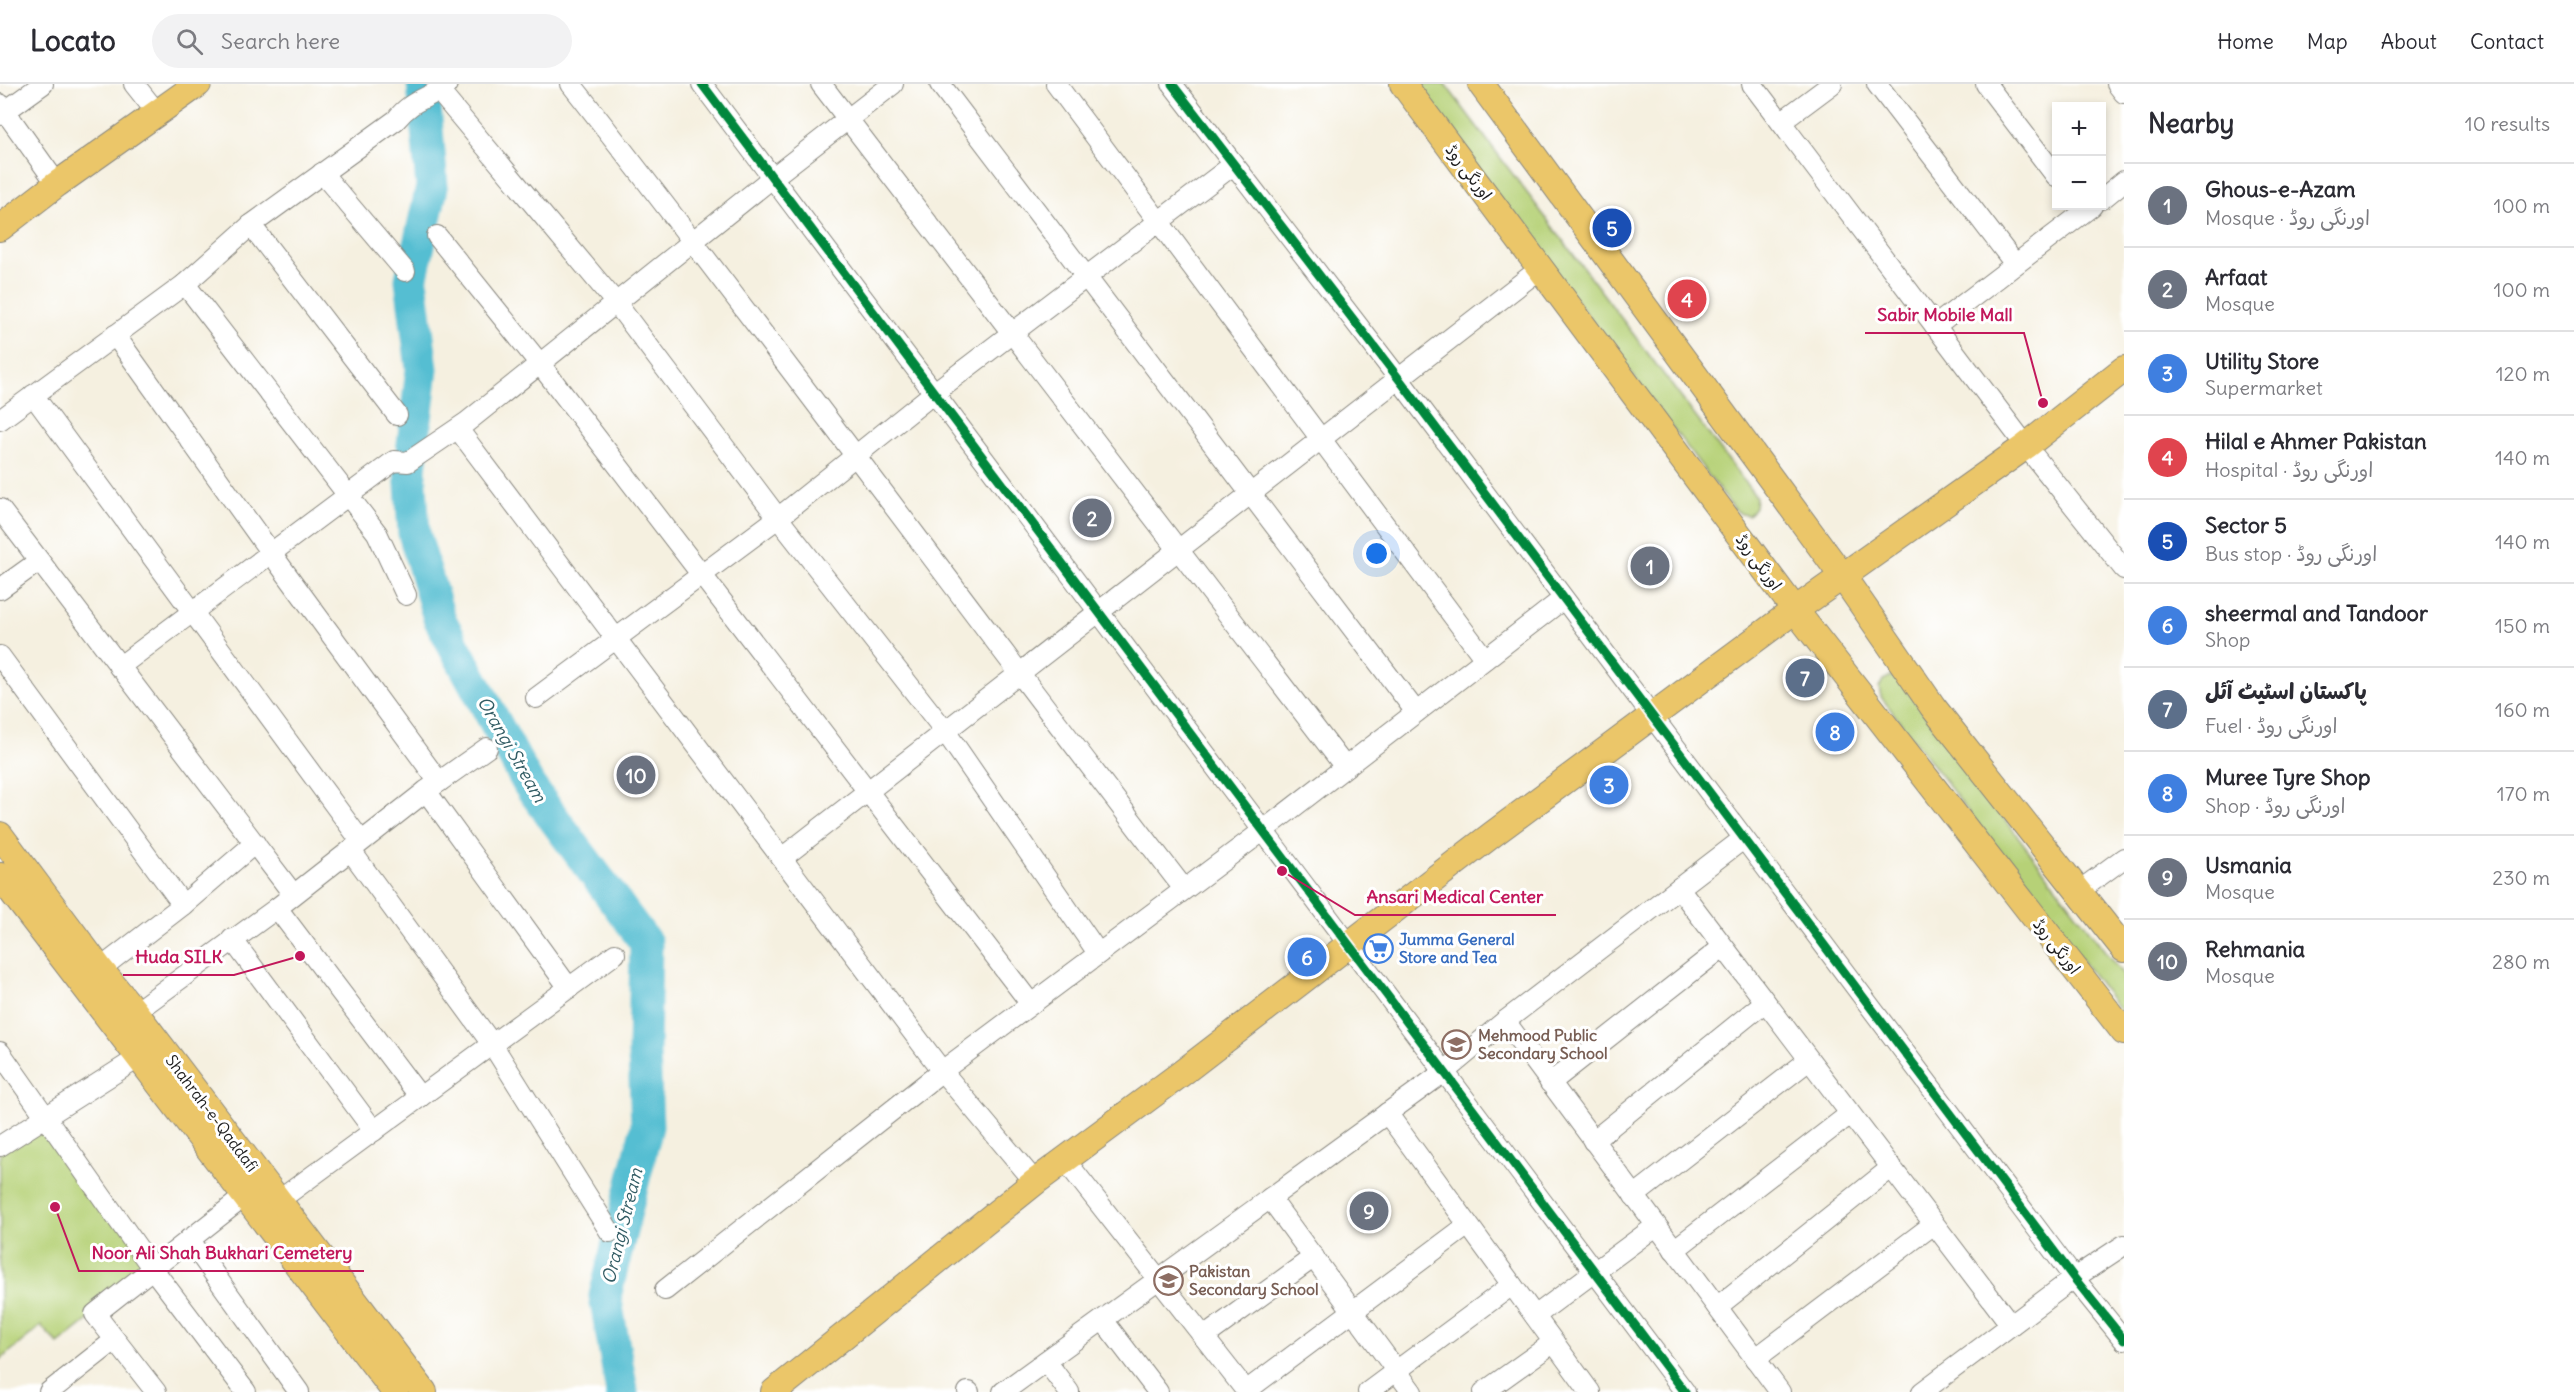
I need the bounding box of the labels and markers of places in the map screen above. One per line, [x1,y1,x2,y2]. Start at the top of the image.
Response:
pin: 5 [1592,206,1632,250]
pin: 4 [1668,276,1706,322]
callout: Sabir Mobile Mall [1865,297,2024,333]
pin: 2 [1072,496,1112,540]
pin: 1 [1630,544,1670,588]
pin: 7 [1786,656,1824,700]
pin: 8 [1816,710,1854,754]
pin: 10 [616,752,656,798]
pin: 3 [1590,762,1628,808]
callout: Ansari Medical Center [1355,879,1556,915]
place label: Jumma General Store and Tea [1399,929,1515,967]
supermarket icon: Jumma General Store and Tea [1362,932,1394,964]
pin: 6 [1288,934,1326,980]
callout: Huda SILK [123,939,234,975]
place label: Mehmood Public Secondary School [1478,1025,1608,1064]
school or university icon: Mehmood Public Secondary School [1441,1028,1473,1060]
pin: 9 [1350,1188,1388,1234]
callout: Noor Ali Shah Bukhari Cemetery [79,1235,364,1271]
place label: Pakistan Secondary School [1189,1261,1319,1300]
school or university icon: Pakistan Secondary School [1152,1264,1184,1296]

